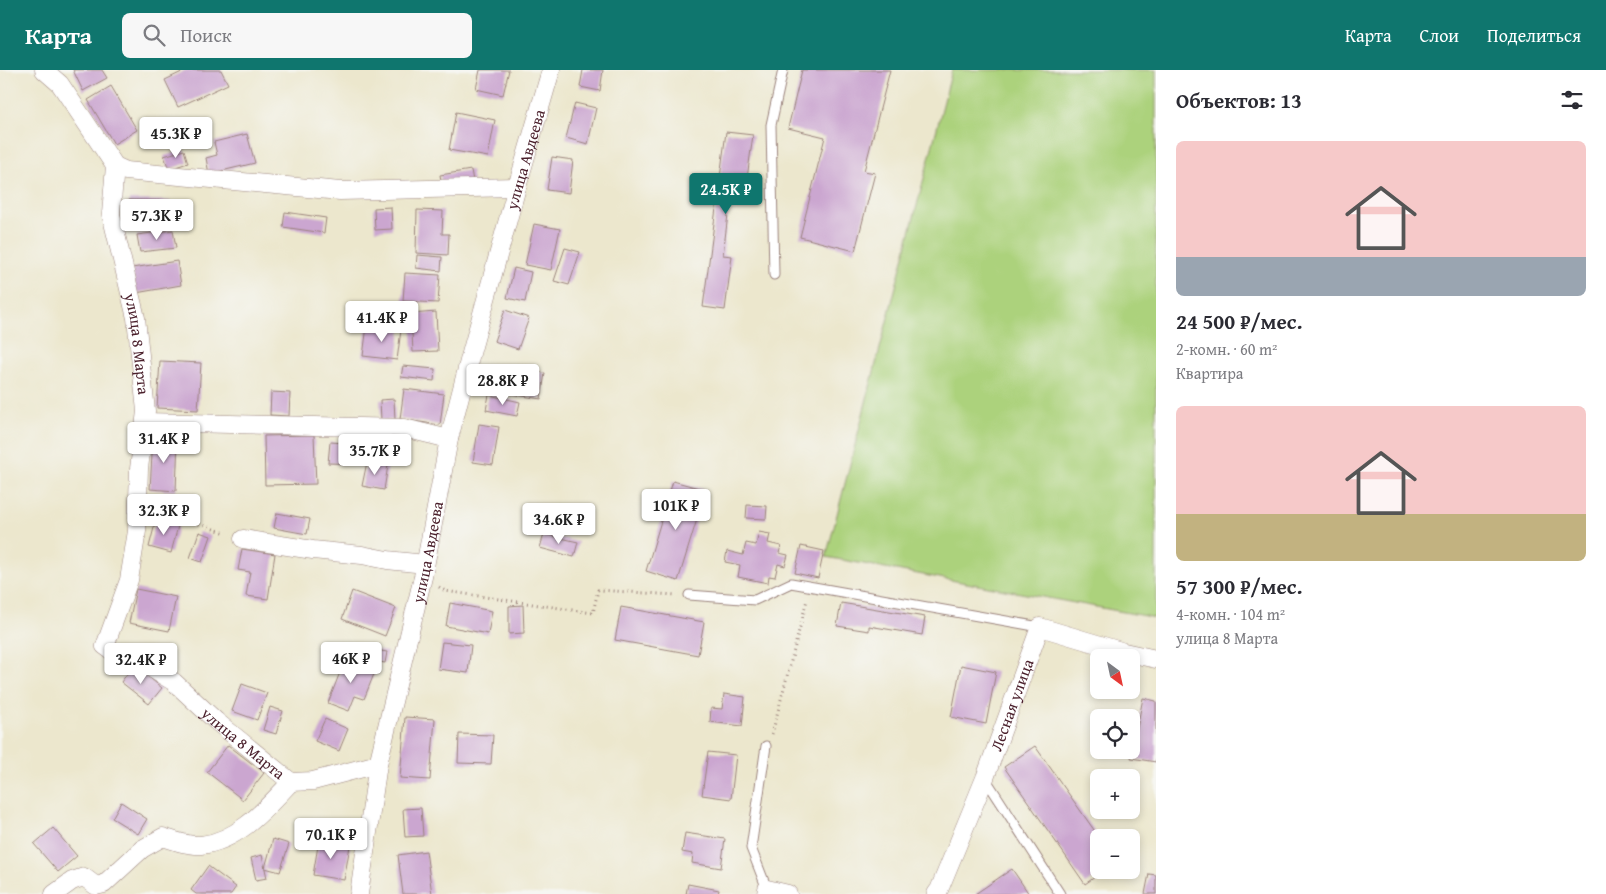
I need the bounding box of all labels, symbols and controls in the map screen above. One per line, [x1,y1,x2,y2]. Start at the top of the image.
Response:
search box [122,13,472,58]
text: Карта [25,18,92,53]
icon: search [140,21,168,49]
text: Поиск [180,21,232,49]
text: Карта [1345,22,1392,49]
text: Слои [1420,22,1459,49]
text: Поделиться [1487,22,1581,49]
text: Объектов: 13 [1176,85,1302,116]
icon: filters [1558,86,1586,114]
street label: улица Авдеева [499,106,551,213]
pin: 45.3K ₽ [130,116,222,159]
text: 45.3K ₽ [150,121,202,145]
pin: 24.5K ₽ [680,172,772,215]
icon: home [1336,173,1426,263]
text: 24.5K ₽ [700,177,752,201]
pin: 57.3K ₽ [111,198,203,241]
text: 57.3K ₽ [131,203,183,227]
street label: улица 8 Марта [118,290,156,396]
pin: 41.4K ₽ [336,300,428,343]
text: 41.4K ₽ [356,305,408,329]
text: 24 500 ₽/мес. [1176,306,1302,337]
text: 2-комн. · 60 m² [1176,337,1277,361]
text: Квартира [1176,361,1243,385]
pin: 28.8K ₽ [457,364,549,406]
text: 28.8K ₽ [477,368,529,392]
pin: 31.4K ₽ [118,422,210,464]
text: 31.4K ₽ [138,426,190,450]
pin: 35.7K ₽ [329,434,421,476]
text: 35.7K ₽ [349,438,401,462]
icon: home [1336,438,1426,528]
pin: 101K ₽ [635,488,717,531]
text: 101K ₽ [653,493,699,517]
pin: 32.3K ₽ [118,494,210,536]
text: 32.3K ₽ [138,498,190,522]
street label: улица Авдеева [405,499,449,606]
pin: 34.6K ₽ [513,502,605,545]
text: 34.6K ₽ [533,507,585,531]
text: 57 300 ₽/мес. [1176,571,1302,602]
text: 4-комн. · 104 m² [1176,602,1285,626]
text: улица 8 Марта [1176,626,1278,650]
pin: 32.4K ₽ [95,642,187,685]
pin: 46K ₽ [316,642,386,684]
text: 46K ₽ [332,646,370,670]
text: 32.4K ₽ [115,647,167,671]
north arrow [1090,649,1140,699]
map controls [1090,649,1140,879]
street label: Лесная улица [984,655,1040,754]
street label: улица 8 Марта [196,701,291,785]
button: locate [1090,709,1140,759]
button: + [1090,769,1140,819]
pin: 70.1K ₽ [285,818,377,860]
text: 70.1K ₽ [305,822,357,846]
button: − [1090,829,1140,879]

